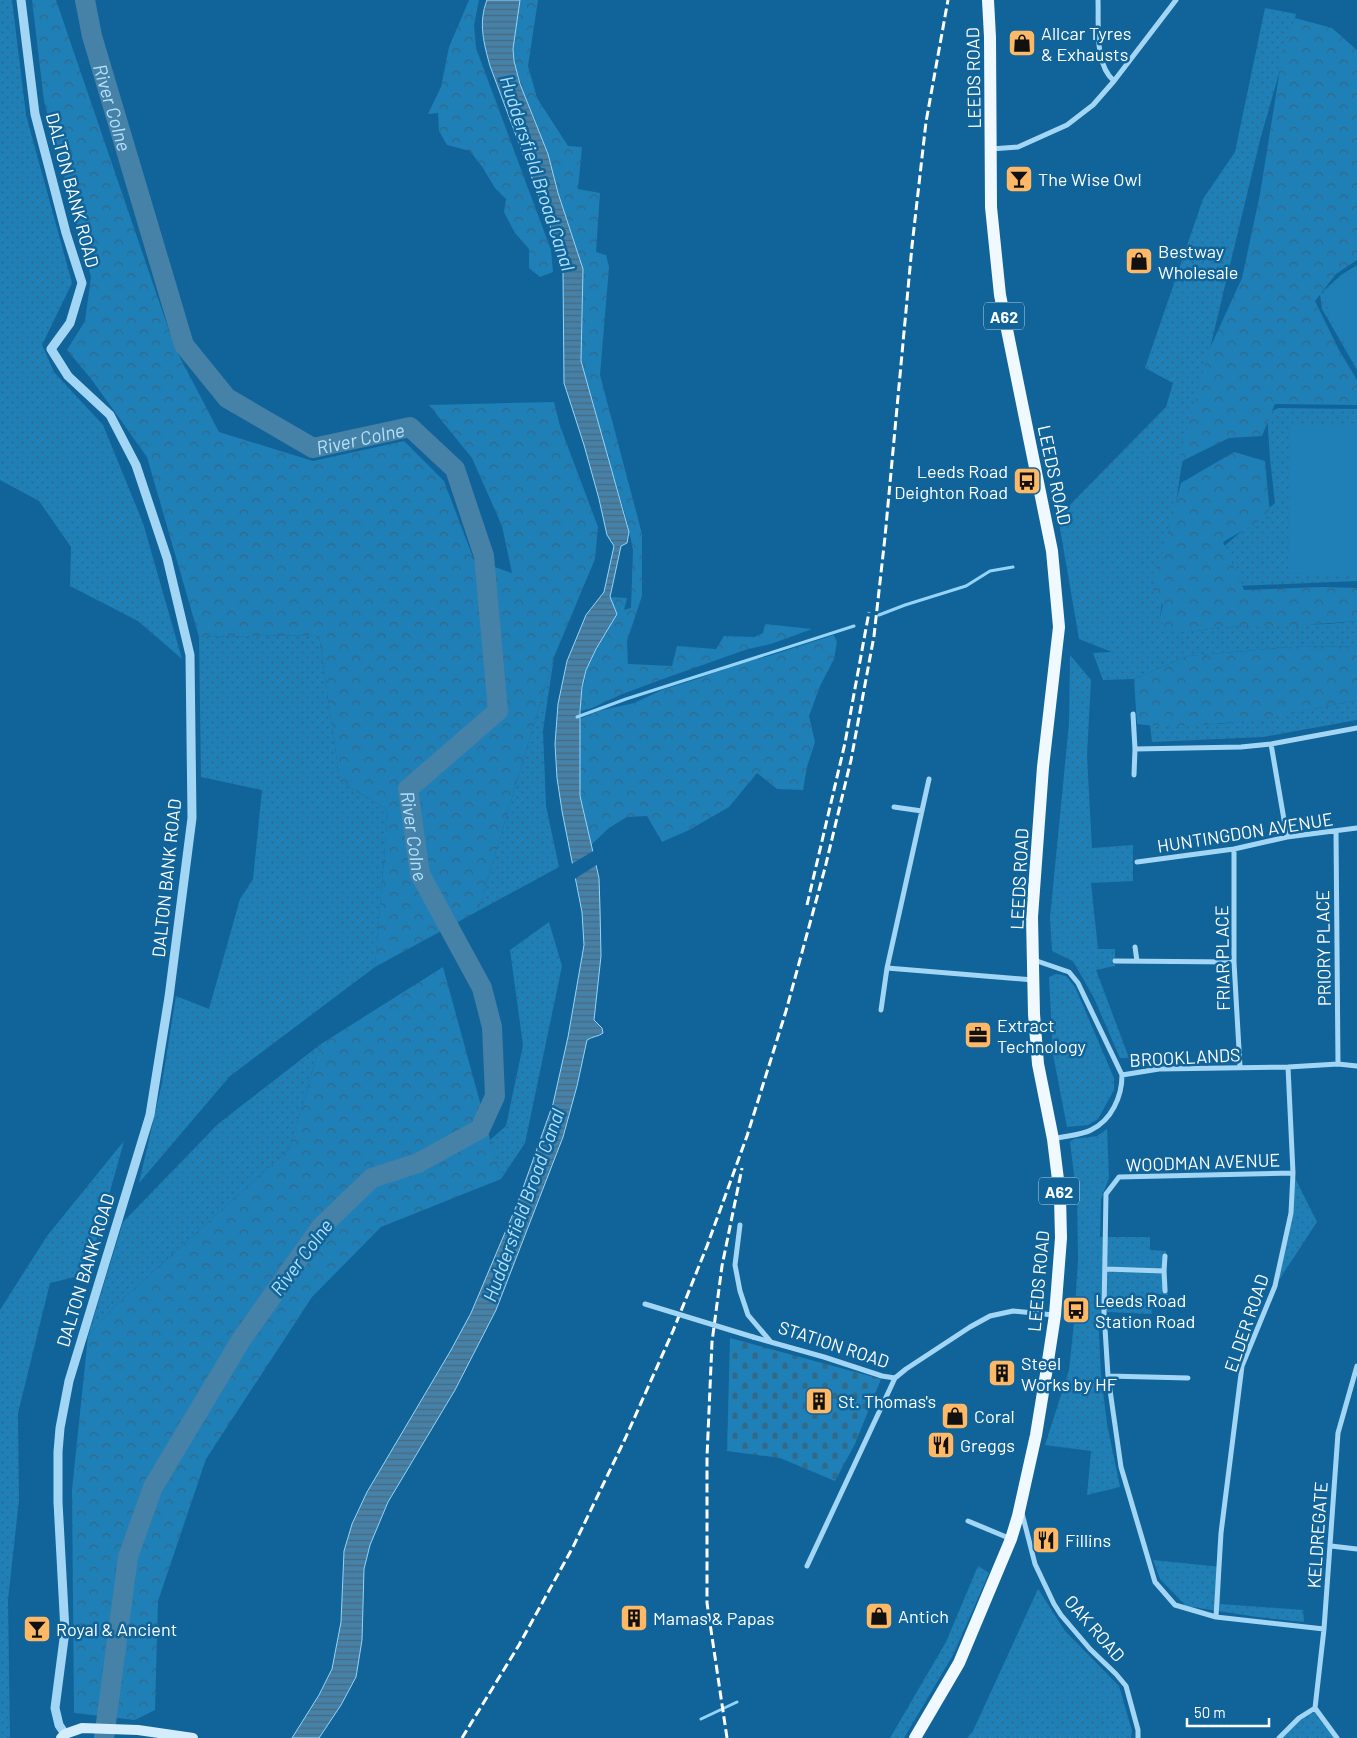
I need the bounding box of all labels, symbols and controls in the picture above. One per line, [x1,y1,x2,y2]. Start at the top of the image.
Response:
place label: Allcar Tyres & Exhausts [1041,22,1131,65]
street label: LEEDS ROAD [961,27,985,129]
shop icon: Allcar Tyres & Exhausts [1007,28,1037,58]
water label: River Colne [89,61,137,154]
water label: Huddersfield Broad Canal [496,73,581,274]
street label: DALTON BANK ROAD [42,110,104,270]
bar icon: The Wise Owl [1004,164,1034,194]
place label: The Wise Owl [1038,168,1142,190]
place label: Bestway Wholesale [1158,240,1238,283]
shop icon: Bestway Wholesale [1124,246,1154,276]
road number: A62 [984,302,1024,330]
water label: River Colne [314,417,407,459]
street label: LEEDS ROAD [1034,423,1076,527]
place label: Leeds Road Deighton Road [894,460,1008,503]
bus stop icon: Leeds Road Deighton Road [1012,466,1042,496]
water label: River Colne [397,789,433,885]
street label: DALTON BANK ROAD [147,798,185,958]
street label: HUNTINGDON AVENUE [1155,807,1335,857]
street label: LEEDS ROAD [1005,828,1033,930]
street label: PRIORY PLACE [1311,890,1335,1006]
street label: FRIAR PLACE [1210,905,1234,1011]
place label: Extract Technology [997,1014,1086,1057]
office icon: Extract Technology [963,1020,993,1050]
street label: BROOKLANDS [1129,1043,1241,1071]
water label: Huddersfield Broad Canal [477,1105,569,1305]
street label: WOODMAN AVENUE [1125,1148,1281,1176]
road number: A62 [1039,1178,1079,1204]
street label: DALTON BANK ROAD [51,1191,119,1349]
water label: River Colne [265,1214,337,1300]
street label: LEEDS ROAD [1023,1229,1053,1333]
street label: ELDER ROAD [1219,1271,1273,1375]
place label: Leeds Road Station Road [1095,1289,1195,1332]
bus stop icon: Leeds Road Station Road [1061,1295,1091,1325]
street label: STATION ROAD [776,1316,892,1372]
place label: Steel Works by HF [1021,1352,1117,1395]
building icon: Steel Works by HF [987,1358,1017,1388]
building icon: St. Thomas's [804,1386,834,1416]
place label: St. Thomas's [838,1390,936,1412]
shop icon: Coral [940,1401,970,1431]
place label: Coral [974,1405,1015,1427]
restaurant icon: Greggs [926,1430,956,1460]
place label: Greggs [960,1434,1015,1456]
street label: KELDREGATE [1302,1481,1332,1589]
restaurant icon: Fillins [1031,1525,1061,1555]
place label: Fillins [1065,1529,1111,1551]
street label: OAK ROAD [1060,1590,1130,1666]
shop icon: Antich [864,1601,894,1631]
building icon: Mamas & Papas [619,1603,649,1633]
place label: Antich [898,1605,949,1627]
place label: Mamas & Papas [653,1607,774,1629]
bar icon: Royal & Ancient [22,1614,52,1644]
place label: Royal & Ancient [56,1618,177,1640]
scale bar [1187,1696,1270,1728]
text: 50 m [1194,1703,1226,1721]

